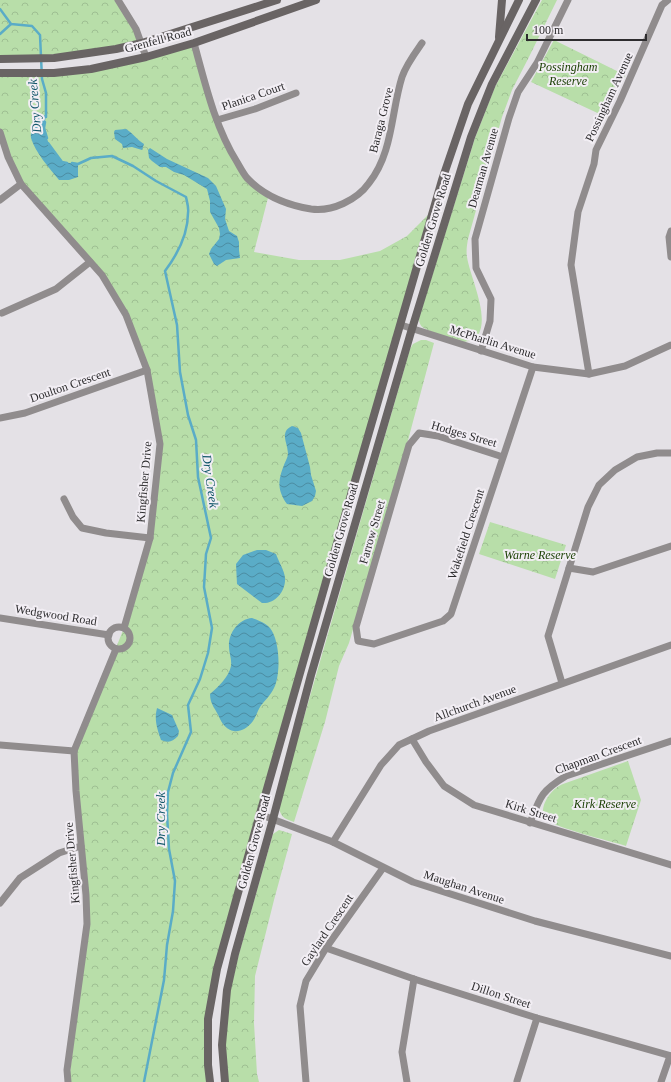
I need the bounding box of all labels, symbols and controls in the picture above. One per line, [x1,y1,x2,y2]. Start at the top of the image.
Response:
scale bar [527,16,646,42]
text: 100 m [533,23,564,37]
street label: Grenfell Road [123,24,193,56]
street label: Possingham Avenue [582,50,636,144]
park label: Possingham Reserve [538,60,598,88]
water label: Dry Creek [25,78,44,135]
street label: Planica Court [220,78,287,113]
street label: Baraga Grove [366,86,396,154]
street label: Dearman Avenue [465,126,501,210]
street label: Golden Grove Road [412,172,454,268]
street label: McPharlin Avenue [448,322,538,362]
street label: Doulton Crescent [28,364,113,405]
street label: Hodges Street [430,418,499,450]
street label: Kingfisher Drive [133,441,155,523]
water label: Dry Creek [199,452,222,509]
street label: Golden Grove Road [321,482,361,578]
street label: Wakefield Crescent [445,487,487,581]
street label: Farrow Street [356,498,388,565]
park label: Warne Reserve [504,548,577,562]
street label: Wedgwood Road [14,602,98,628]
street label: Allchurch Avenue [432,682,518,724]
street label: Chapman Crescent [553,733,644,777]
water label: Dry Creek [153,792,168,847]
street label: Golden Grove Road [235,794,273,890]
street label: Kirk Street [504,797,559,826]
park label: Kirk Reserve [573,797,637,811]
street label: Kingfisher Drive [61,822,83,904]
street label: Maughan Avenue [422,867,506,907]
street label: Gaylard Crescent [298,891,357,969]
street label: Dillon Street [470,979,533,1011]

